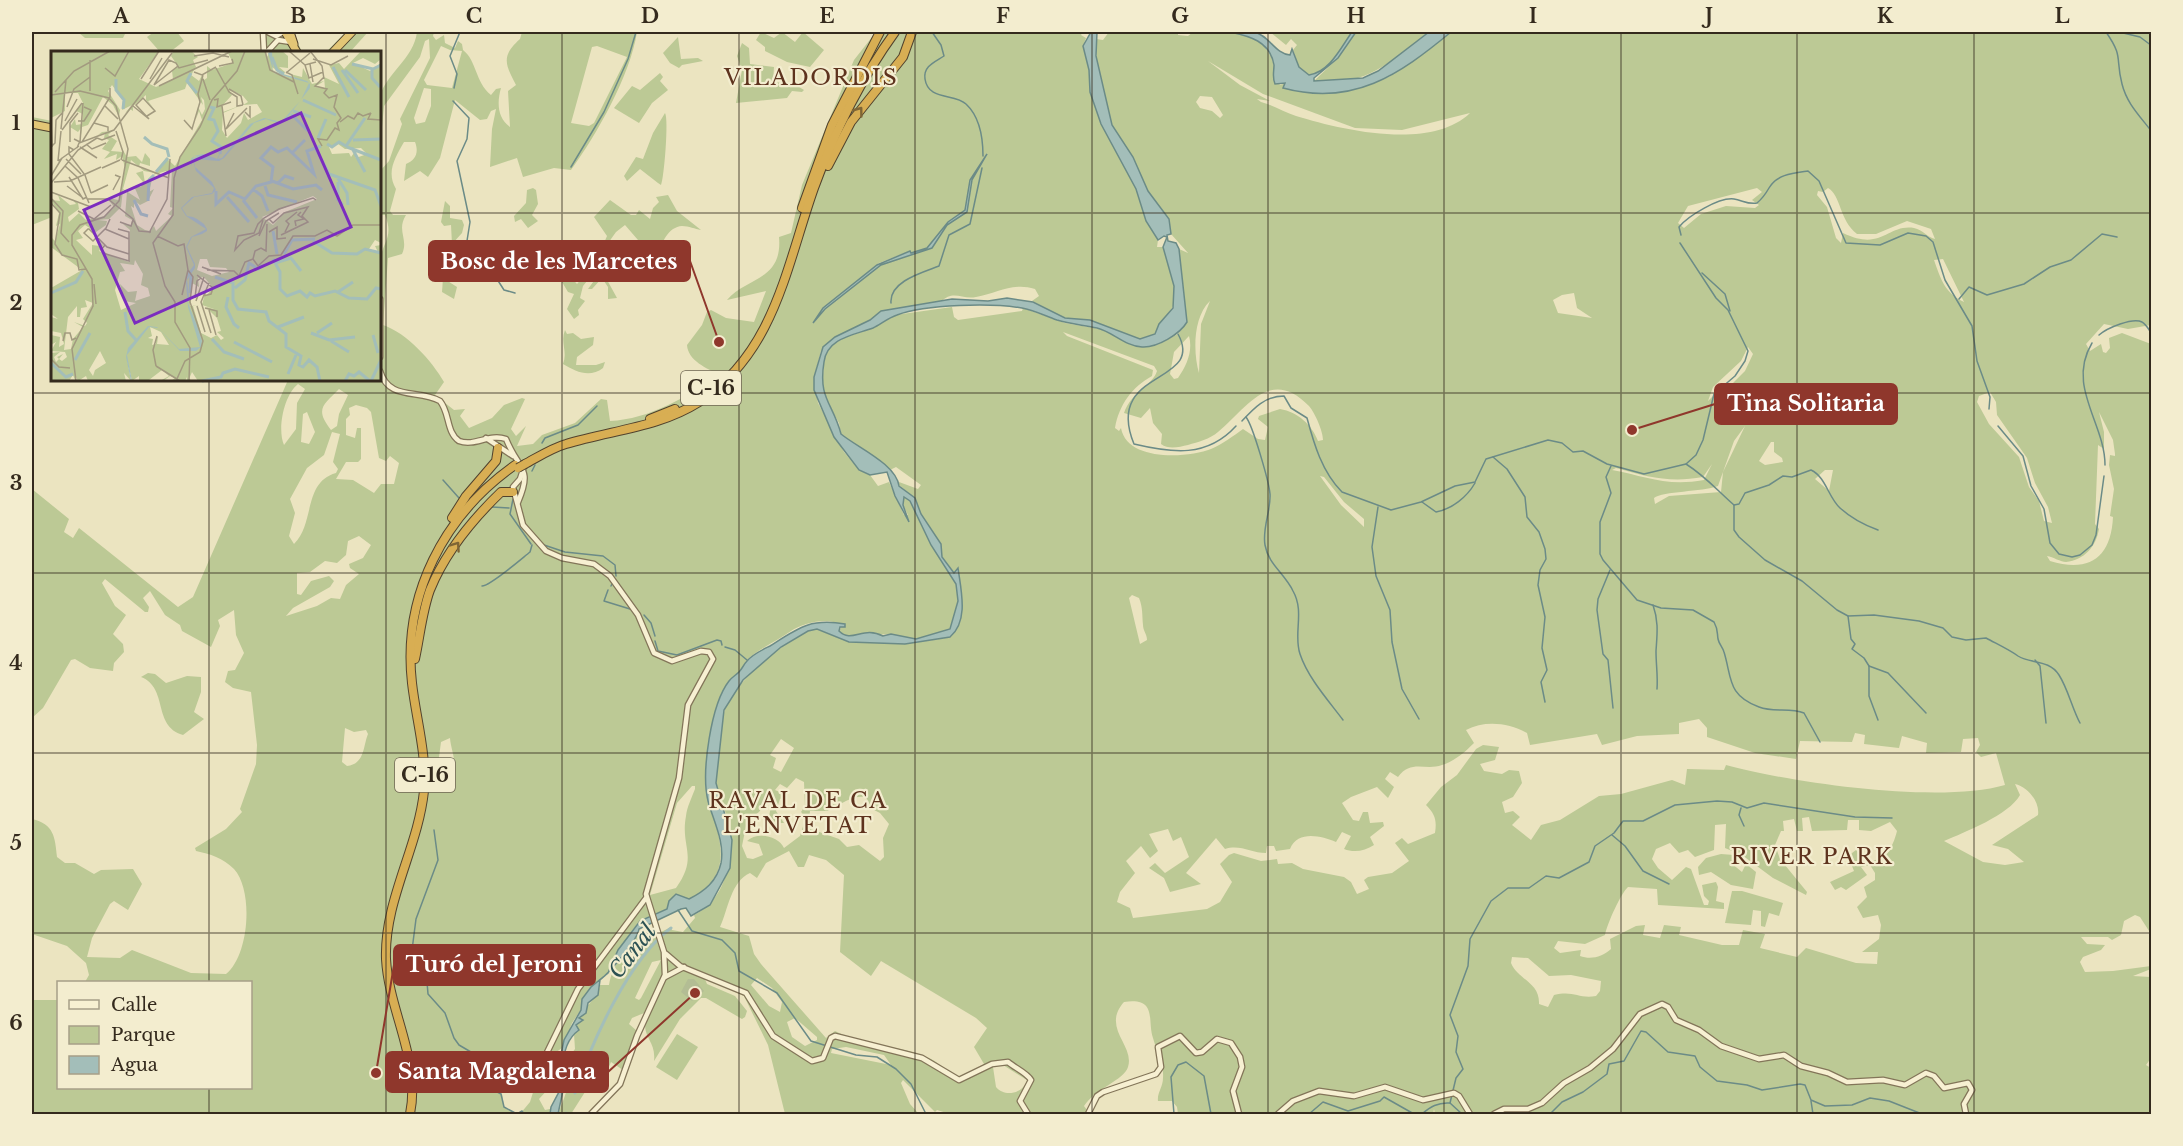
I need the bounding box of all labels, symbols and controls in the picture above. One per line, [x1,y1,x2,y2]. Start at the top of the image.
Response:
text: A [112,4,130,28]
text: B [290,4,306,28]
text: C [466,4,482,28]
text: D [641,4,659,28]
text: E [819,4,835,28]
text: F [996,4,1010,28]
text: G [1171,4,1189,28]
text: H [1347,4,1366,28]
text: I [1529,4,1537,28]
text: J [1701,4,1713,28]
text: K [1877,4,1894,28]
text: L [2054,4,2070,28]
inset map [51,51,381,381]
district label: VILADORDIS [723,64,898,91]
one-way arrow [852,107,863,118]
text: 1 [12,111,21,135]
callout: Bosc de les Marcetes [429,241,690,281]
text: Bosc de les Marcetes [441,248,677,275]
text: 2 [9,291,23,315]
road number: C-16 [681,371,741,405]
callout: Tina Solitaria [1715,384,1897,424]
text: Tina Solitaria [1727,390,1885,417]
text: 3 [10,471,22,495]
one-way arrow [449,541,460,552]
text: 4 [9,651,23,675]
road number: C-16 [395,758,455,792]
district label: RAVAL DE CA L'ENVETAT [708,787,888,839]
text: 5 [10,831,22,855]
district label: RIVER PARK [1731,843,1893,870]
water label: Canal [603,919,662,984]
callout: Turó del Jeroni [394,945,595,985]
text: Turó del Jeroni [406,951,583,978]
legend [57,981,252,1089]
text: Calle [111,994,157,1016]
text: 6 [9,1011,23,1035]
text: Parque [111,1024,176,1046]
callout: Santa Magdalena [386,1052,608,1092]
text: Agua [110,1054,158,1076]
text: Santa Magdalena [398,1058,597,1085]

